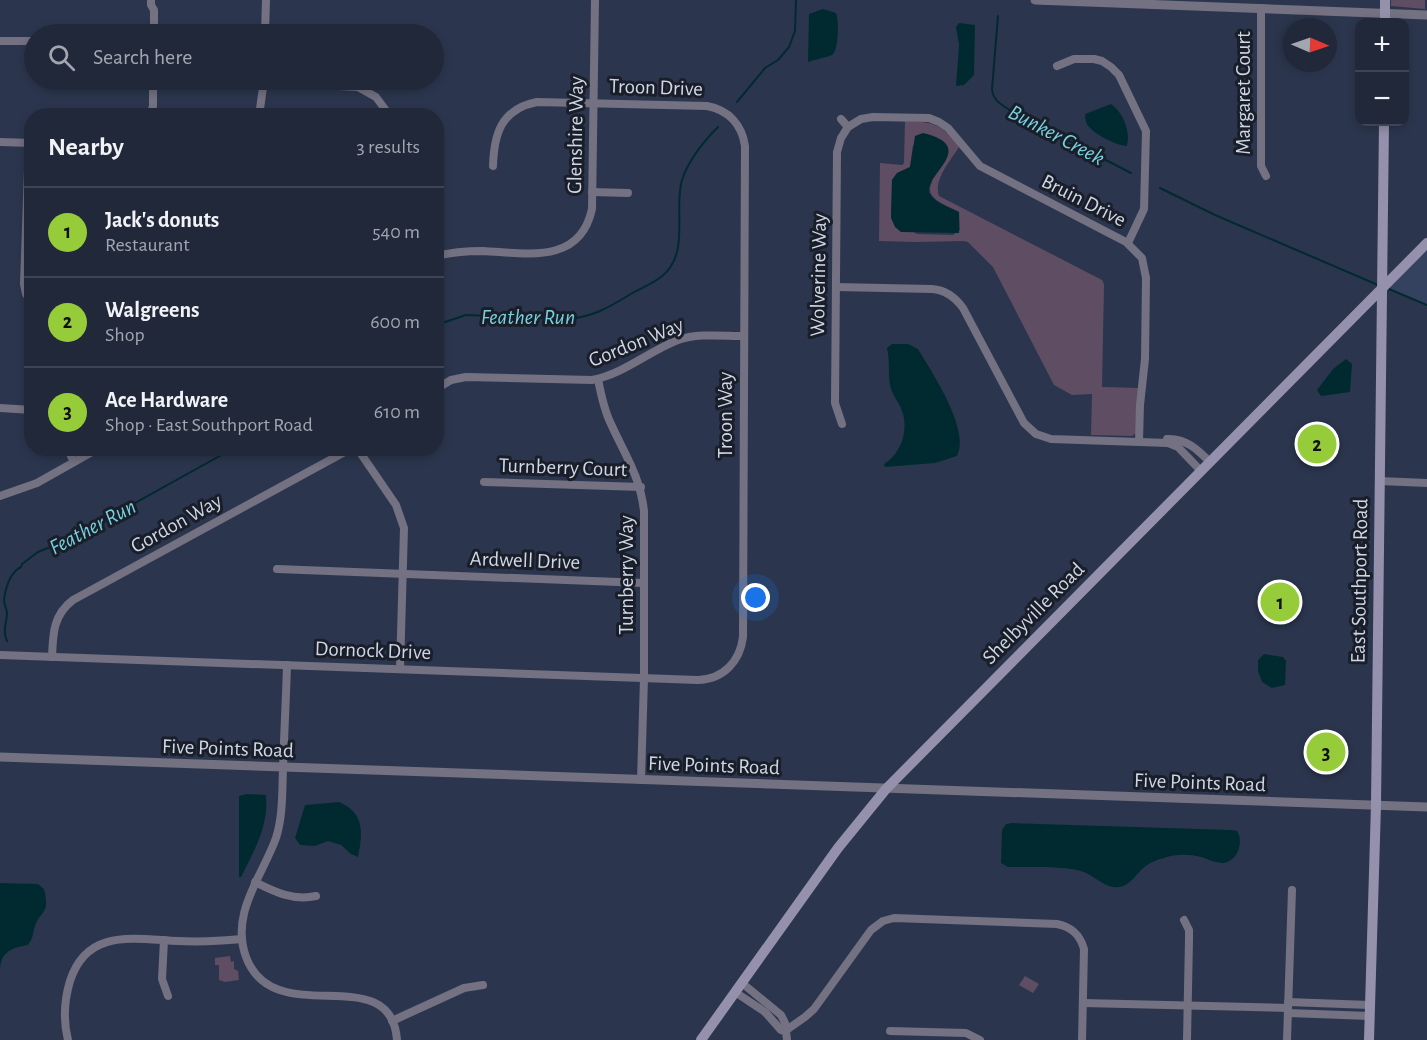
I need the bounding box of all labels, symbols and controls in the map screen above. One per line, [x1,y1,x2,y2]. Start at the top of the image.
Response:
north arrow [1283,18,1337,72]
map controls [1355,18,1409,126]
button: + [1355,18,1409,72]
search box [24,24,444,90]
street label: Margaret Court [1233,31,1254,155]
icon: search [45,41,78,74]
text: Search here [93,46,192,68]
button: − [1355,72,1409,126]
street label: Troon Drive [609,75,703,100]
street label: Glenshire Way [564,76,587,194]
water label: Bunker Creek [1005,101,1108,169]
text: Nearby [48,134,124,160]
text: 3 results [356,137,420,157]
street label: Bruin Drive [1038,170,1129,231]
text: Jack's donuts [105,209,219,231]
street label: Wolverine Way [807,213,830,337]
text: 1 [64,222,71,242]
text: 540 m [372,222,420,242]
text: Restaurant [105,235,190,255]
text: Walgreens [105,299,200,321]
water label: Feather Run [481,306,575,328]
text: 2 [63,312,72,332]
text: 600 m [370,312,420,332]
street label: Gordon Way [586,314,687,371]
text: Shop [105,325,145,345]
street label: Troon Way [715,372,736,458]
text: Ace Hardware [105,389,228,411]
text: 3 [63,402,72,422]
text: 610 m [374,402,420,422]
text: Shop · East Southport Road [105,415,313,435]
pin: 2 [1298,422,1336,466]
street label: Turnberry Court [498,455,628,480]
street label: Gordon Way [127,490,225,557]
water label: Feather Run [46,495,139,559]
street label: East Southport Road [1348,498,1371,664]
street label: Turnberry Way [616,515,637,635]
street label: Ardwell Drive [469,548,581,573]
street label: Shelbyville Road [978,558,1088,668]
pin: 1 [1260,580,1300,624]
your location [741,583,770,612]
street label: Dornock Drive [314,638,432,663]
pin: 3 [1306,730,1346,774]
street label: Five Points Road [162,736,294,761]
street label: Five Points Road [648,753,780,778]
street label: Five Points Road [1134,770,1266,795]

